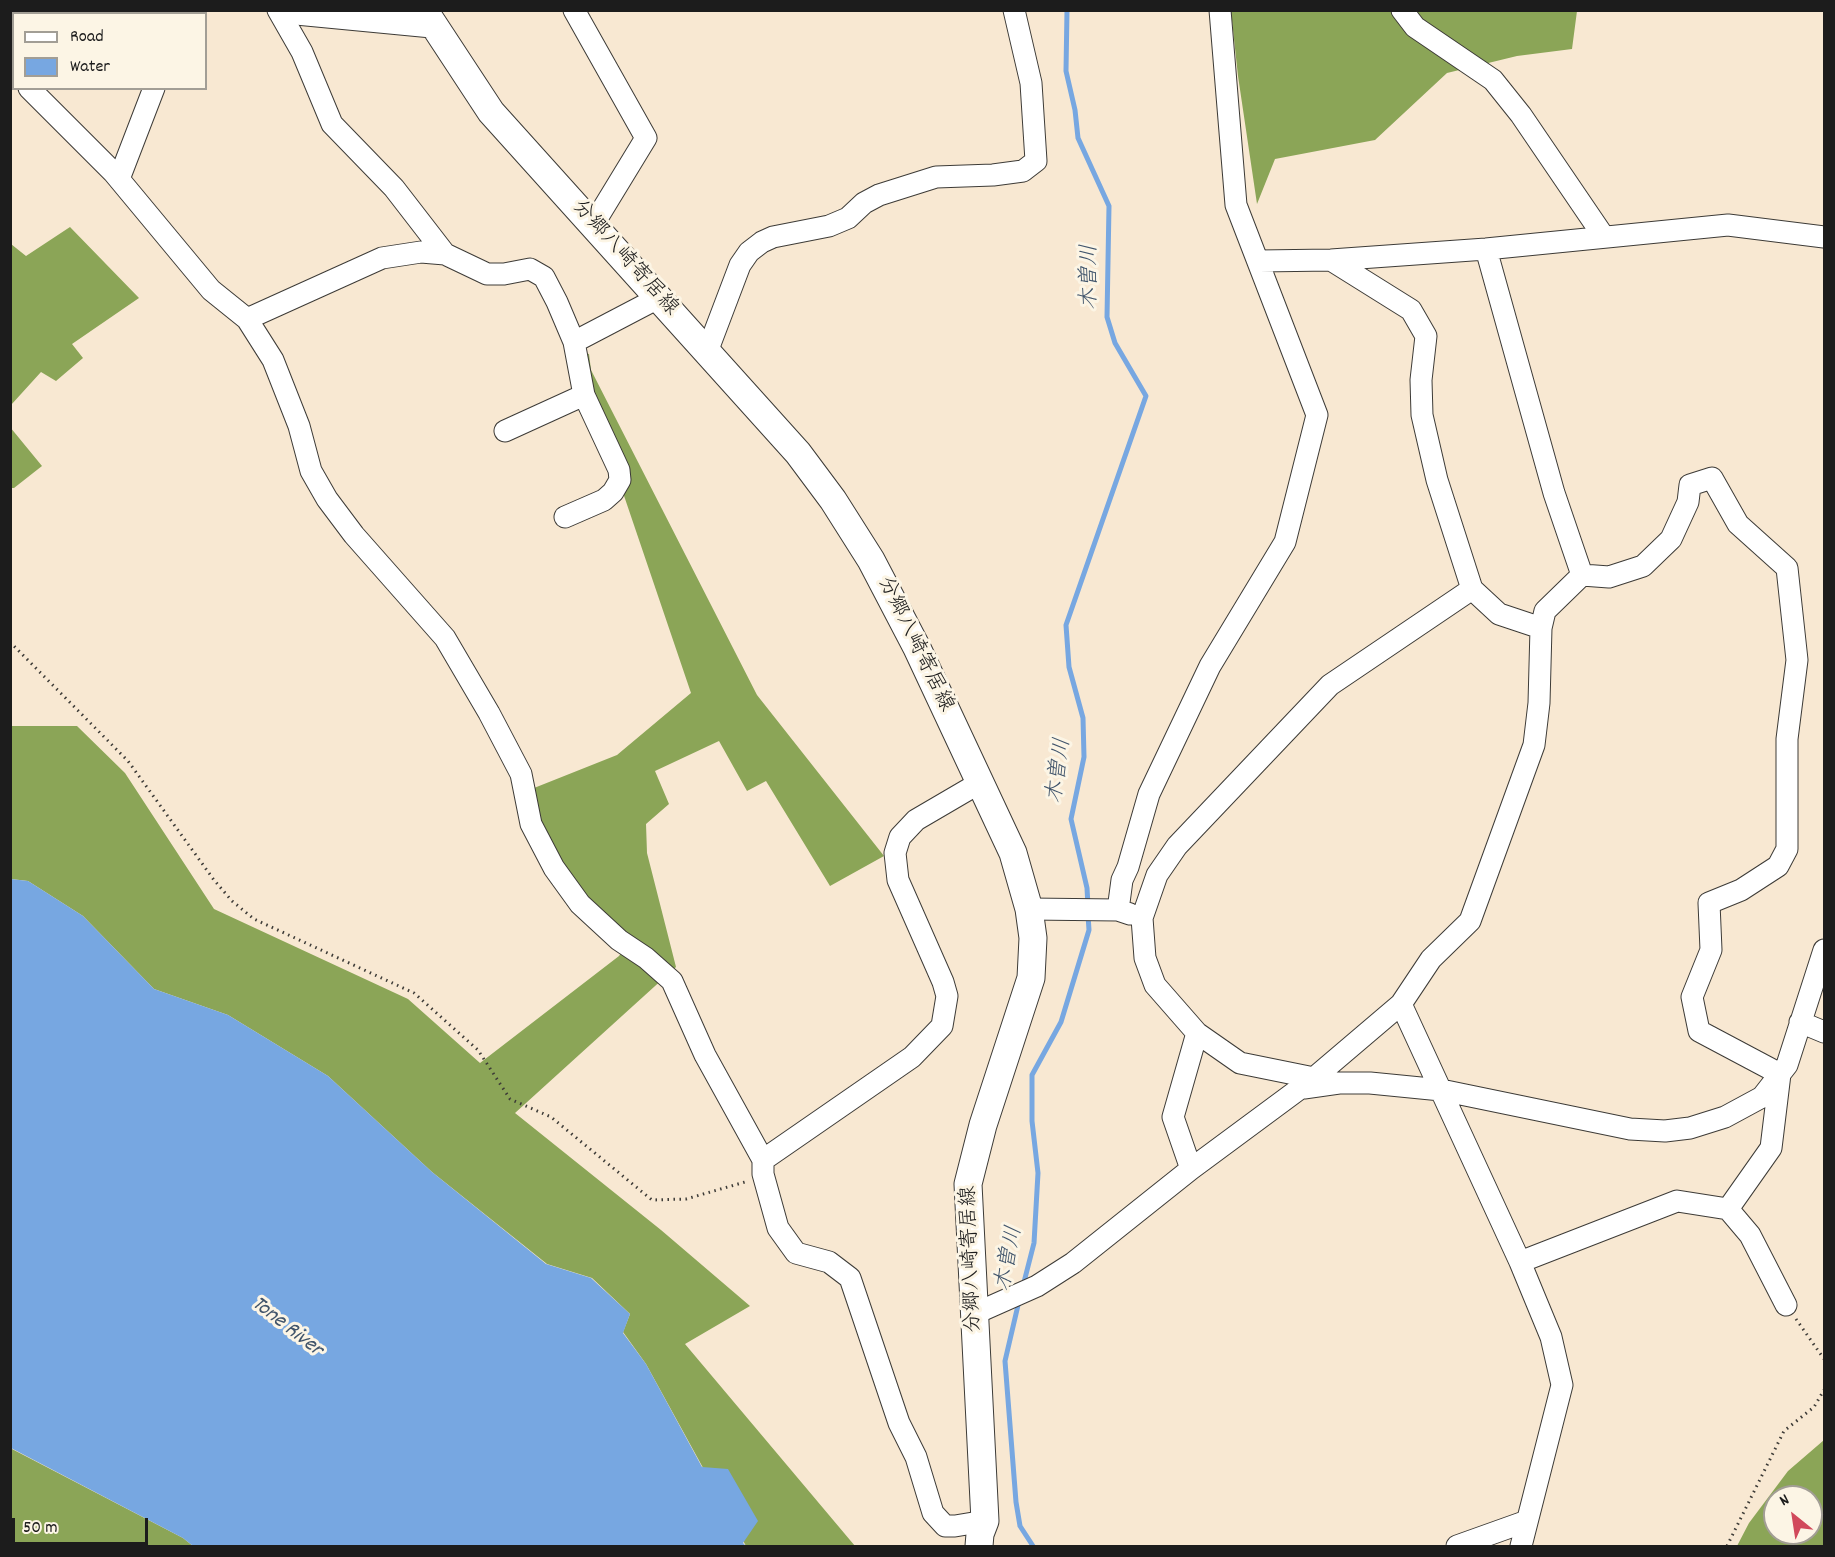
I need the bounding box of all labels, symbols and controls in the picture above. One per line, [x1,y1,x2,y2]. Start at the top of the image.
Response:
legend [12,12,207,90]
text: Road [70,25,104,50]
text: Water [70,55,110,80]
street label: 分郷八崎寄居線 [565,196,683,322]
water label: 木曽川 [1079,244,1105,310]
street label: 分郷八崎寄居線 [870,573,958,717]
water label: 木曽川 [1043,736,1079,806]
street label: 分郷八崎寄居線 [958,1185,988,1333]
water label: 木曽川 [992,1224,1030,1294]
water label: Tone River [245,1292,327,1364]
north arrow [1763,1485,1823,1545]
text: N [1776,1489,1794,1513]
scale bar [15,1506,152,1544]
text: 50 m [23,1516,58,1541]

